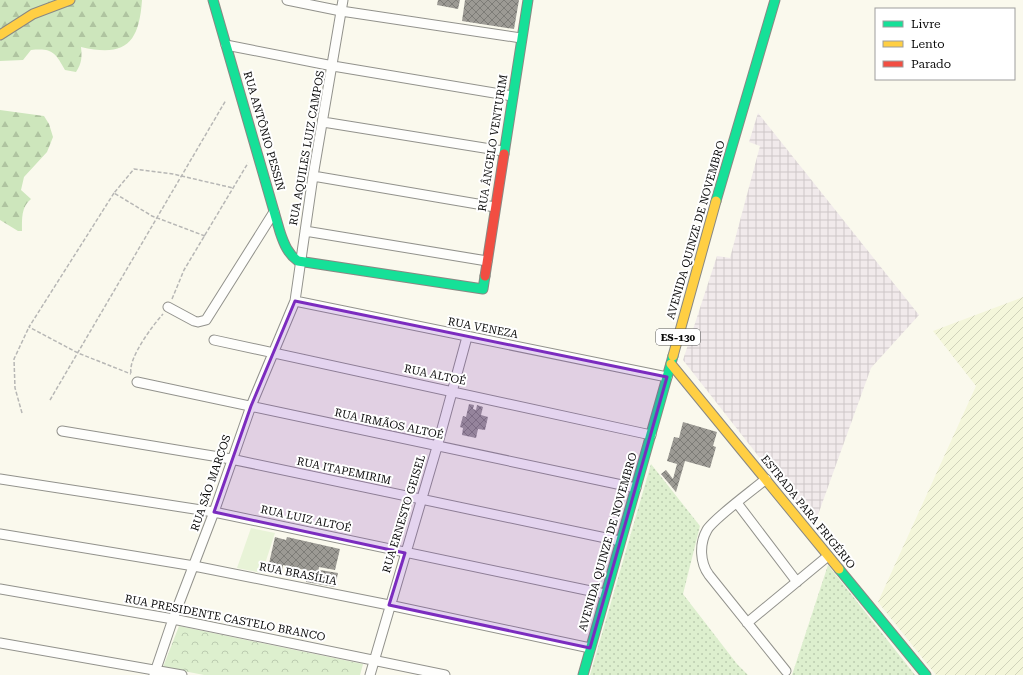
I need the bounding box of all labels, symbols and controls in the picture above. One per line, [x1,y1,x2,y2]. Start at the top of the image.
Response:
legend [875,8,1015,80]
text: Livre [911,17,941,31]
text: Lento [911,37,945,51]
text: Parado [911,57,951,71]
street label: RUA ANTÔNIO PESSIN [241,69,288,192]
street label: RUA AQUILES LUIZ CAMPOS [287,69,327,227]
street label: RUA ÂNGELO VENTURIM [475,73,510,213]
street label: AVENIDA QUINZE DE NOVEMBRO [664,139,728,321]
street label: RUA VENEZA [447,315,520,341]
road number: ES-130 [656,329,700,345]
street label: RUA ALTOÉ [403,361,467,388]
street label: RUA IRMÃOS ALTOÉ [333,405,445,442]
street label: RUA SÃO MARCOS [188,433,234,533]
street label: AVENIDA QUINZE DE NOVEMBRO [576,451,640,633]
street label: ESTRADA PARA FRIGÉRIO [758,452,859,572]
street label: RUA ERNESTO GEISEL [380,453,428,575]
street label: RUA ITAPEMIRIM [296,455,392,487]
street label: RUA LUIZ ALTOÉ [259,502,353,535]
street label: RUA BRASÍLIA [258,559,338,588]
street label: RUA PRESIDENTE CASTELO BRANCO [124,592,327,644]

